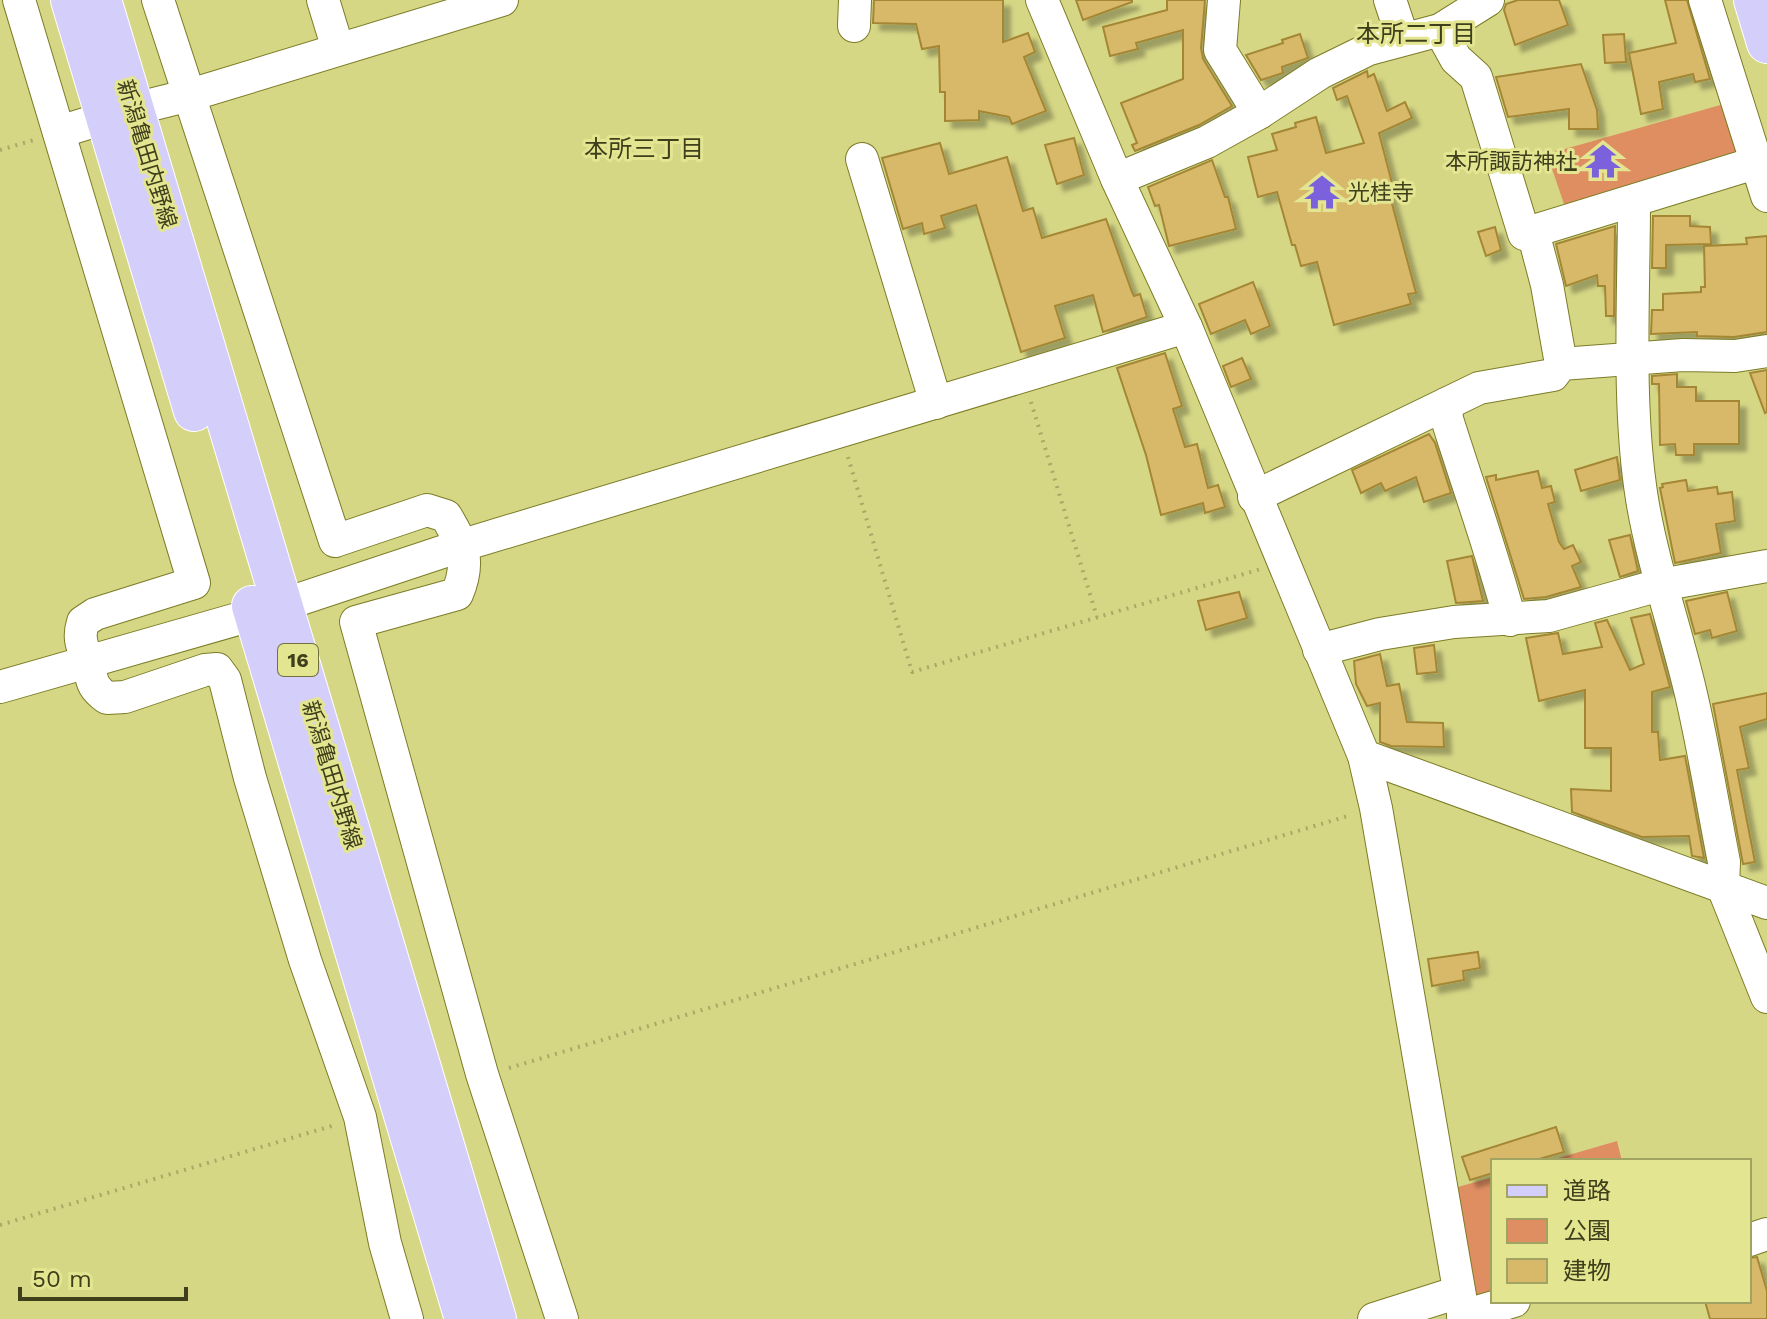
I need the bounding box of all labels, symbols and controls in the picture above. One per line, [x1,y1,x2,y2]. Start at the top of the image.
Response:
district label: 本所二丁目 [1356,20,1476,48]
street label: 新潟亀田内野線 [113,77,181,231]
district label: 本所三丁目 [584,135,704,163]
temple icon: 本所諏訪神社 [1584,142,1622,180]
place label: 本所諏訪神社 [1445,149,1577,174]
temple icon: 光桂寺 [1303,173,1341,211]
place label: 光桂寺 [1348,180,1414,205]
road number: 16 [278,644,318,676]
street label: 新潟亀田内野線 [298,698,366,852]
legend [1491,1159,1751,1303]
text: 道路 [1563,1177,1611,1205]
text: 公園 [1563,1217,1611,1245]
scale bar [20,1251,186,1301]
text: 建物 [1563,1257,1611,1285]
text: 50 m [32,1265,92,1293]

